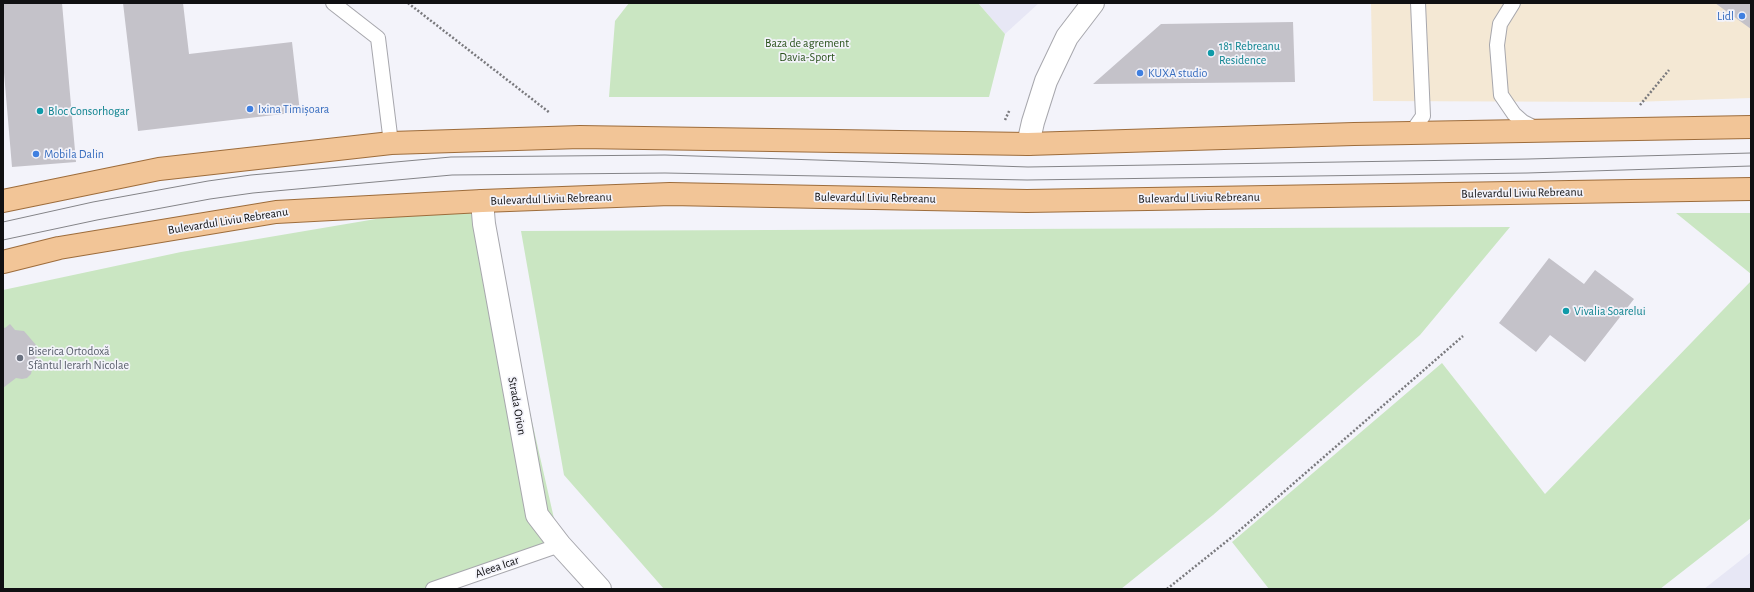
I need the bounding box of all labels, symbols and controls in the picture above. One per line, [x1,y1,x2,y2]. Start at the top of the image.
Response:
place label: Lidl [1717,9,1734,23]
marker: Lidl [1737,11,1747,21]
park label: Baza de agrement Davia-Sport [765,36,849,64]
place label: 181 Rebreanu Residence [1219,39,1280,67]
marker: 181 Rebreanu Residence [1206,48,1216,58]
place label: KUXA studio [1148,66,1207,80]
marker: KUXA studio [1135,68,1145,78]
place label: Ixina Timișoara [258,102,329,116]
place label: Bloc Consorhogar [48,104,129,118]
marker: Ixina Timișoara [245,104,255,114]
marker: Bloc Consorhogar [35,106,45,116]
place label: Mobila Dalin [44,147,104,161]
marker: Mobila Dalin [31,149,41,159]
street label: Bulevardul Liviu Rebreanu [1461,185,1583,201]
street label: Bulevardul Liviu Rebreanu [490,190,612,208]
street label: Bulevardul Liviu Rebreanu [814,190,936,206]
street label: Bulevardul Liviu Rebreanu [1138,190,1260,206]
street label: Bulevardul Liviu Rebreanu [167,204,289,238]
place label: Vivalia Soarelui [1574,304,1646,318]
marker: Vivalia Soarelui [1561,306,1571,316]
place label: Biserica Ortodoxă Sfântul Ierarh Nicolae [28,344,129,372]
marker: Biserica Ortodoxă Sfântul Ierarh Nicolae [15,353,25,363]
street label: Strada Orion [505,376,529,436]
street label: Aleea Icar [473,553,521,581]

